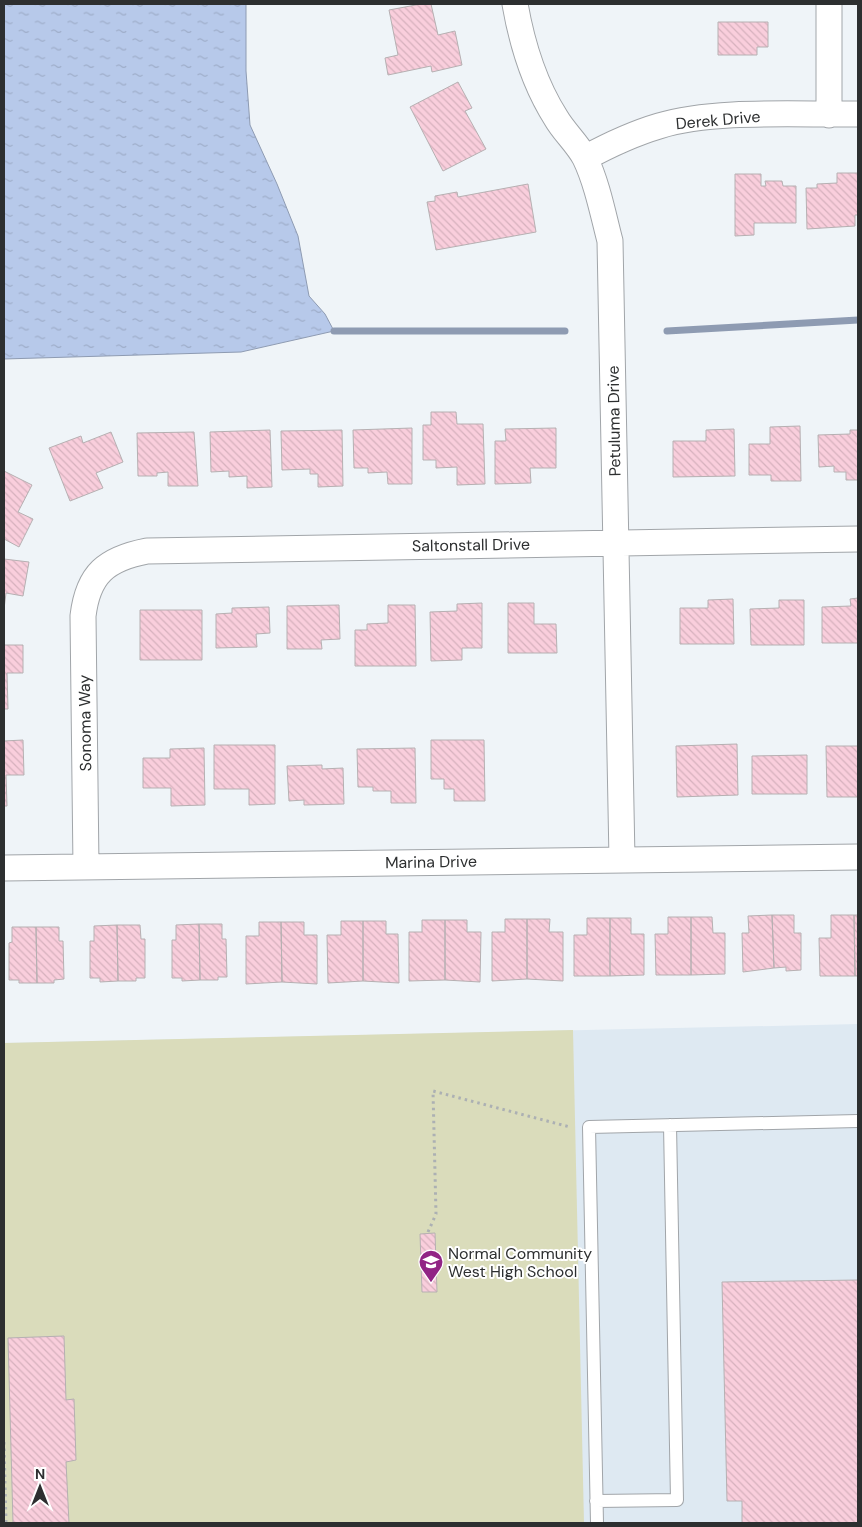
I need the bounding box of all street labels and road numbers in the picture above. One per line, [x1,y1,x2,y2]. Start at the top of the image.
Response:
street label: Derek Drive [675,106,761,134]
street label: Petuluma Drive [603,365,625,477]
street label: Saltonstall Drive [412,533,530,557]
street label: Sonoma Way [74,674,96,772]
street label: Marina Drive [385,851,477,873]

